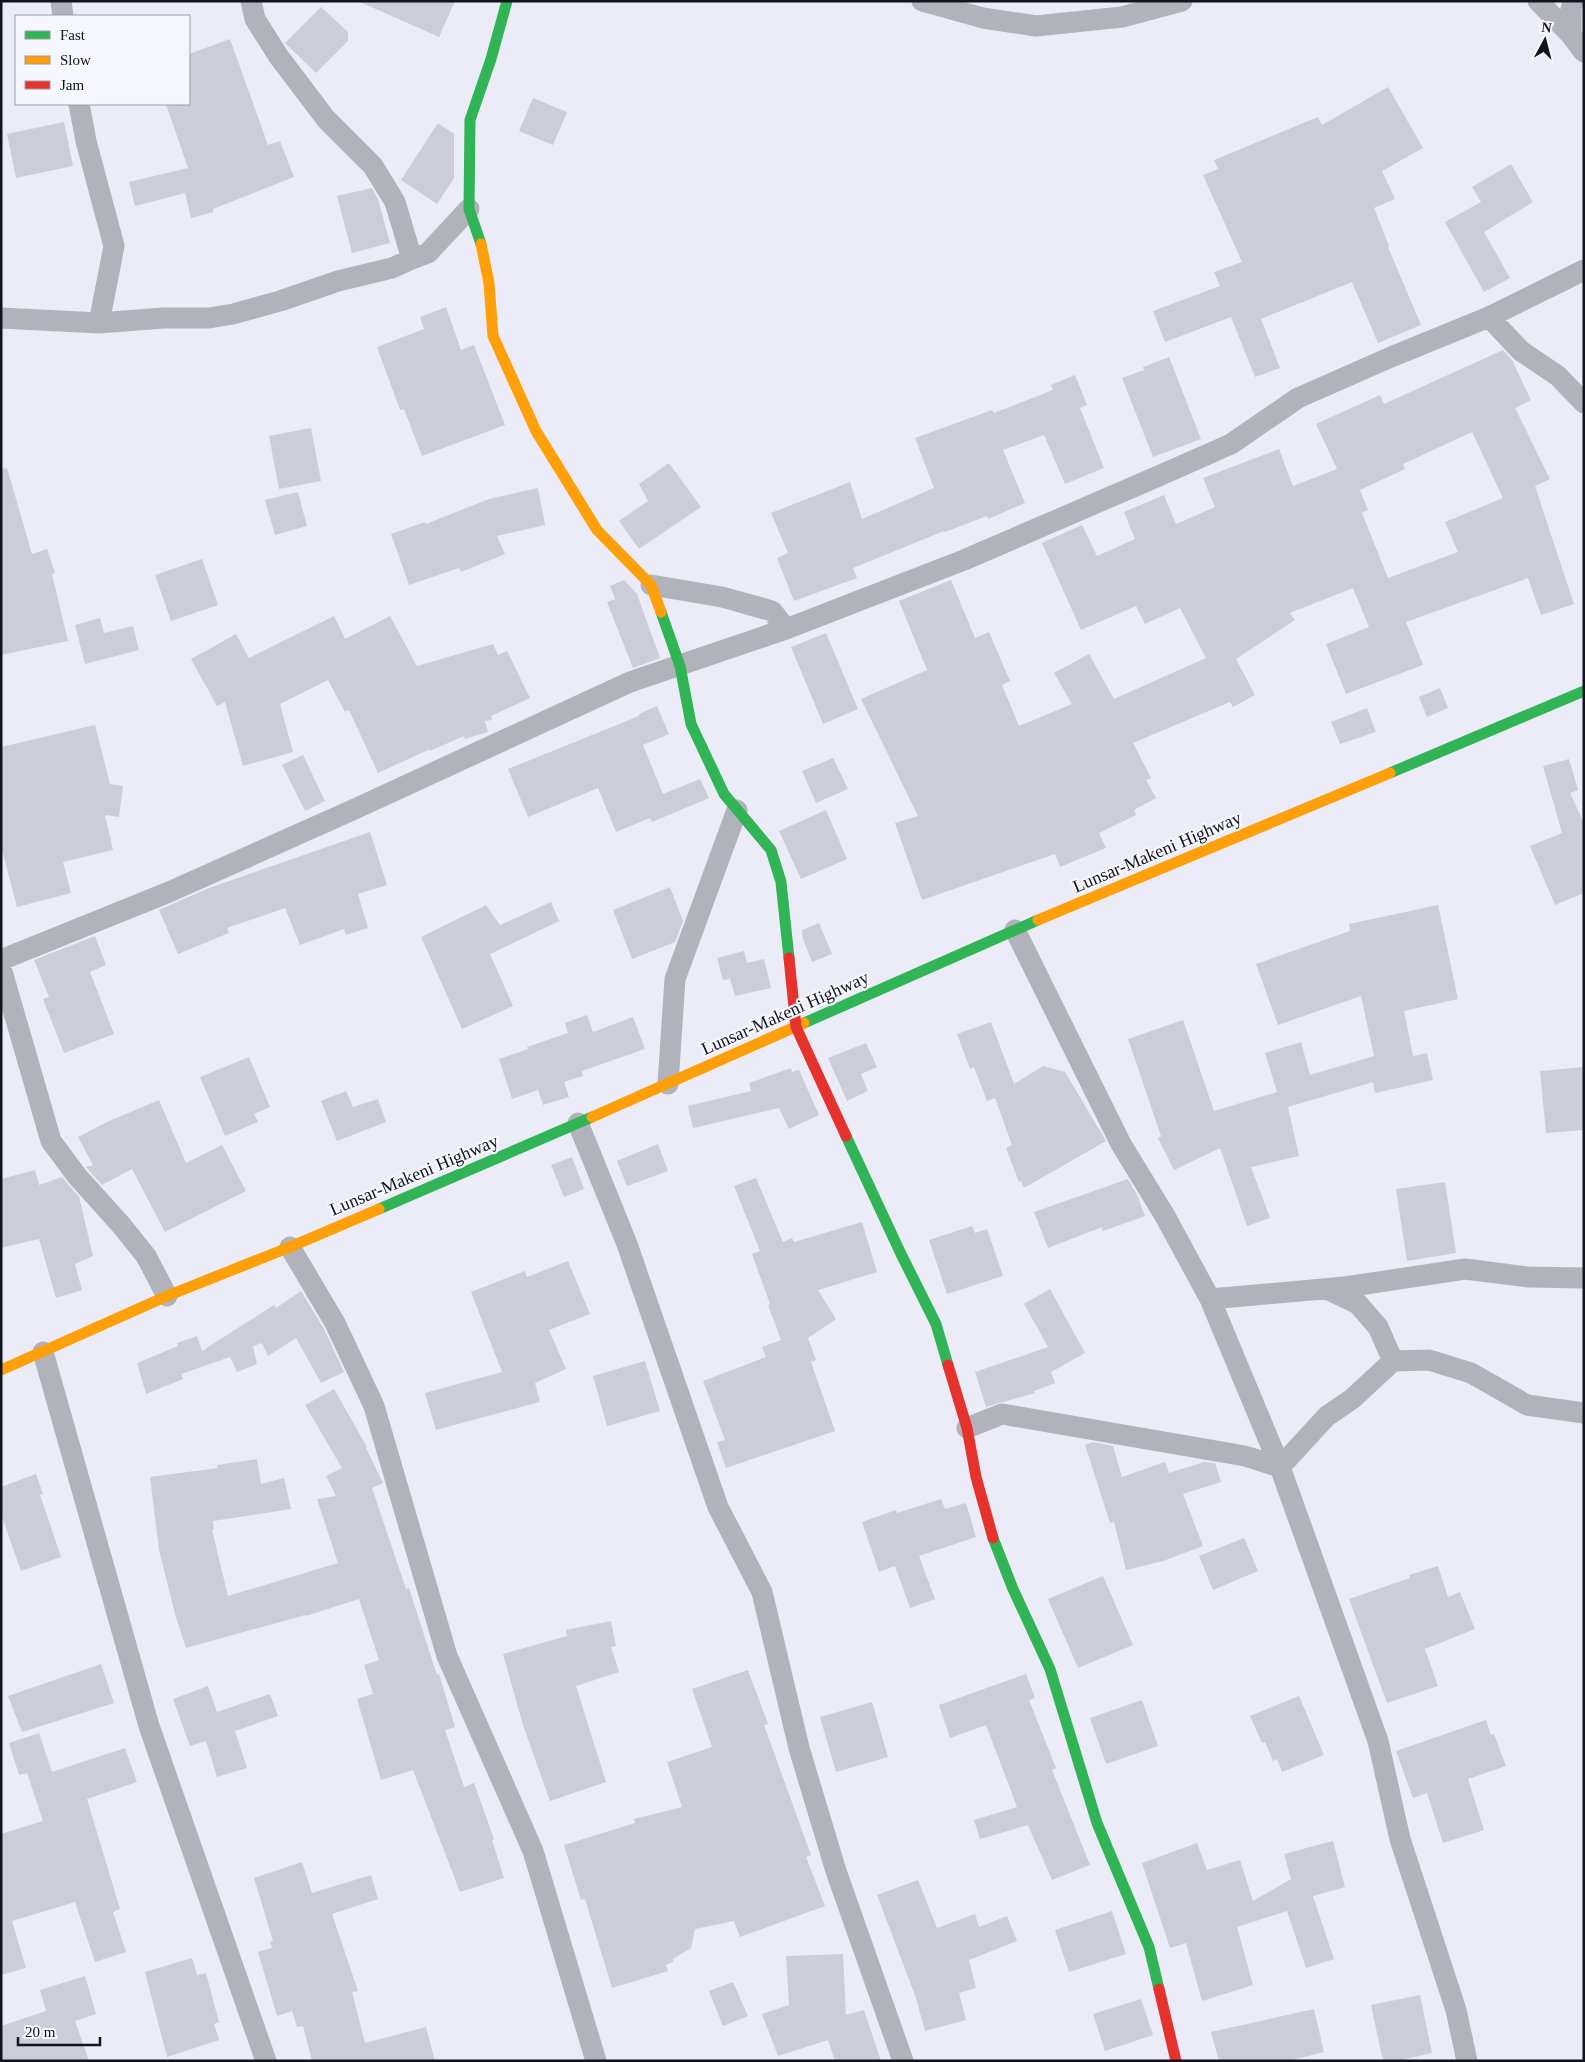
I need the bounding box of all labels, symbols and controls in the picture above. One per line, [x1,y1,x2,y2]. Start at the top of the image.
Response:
legend [15,15,190,105]
north arrow [1520,15,1570,65]
text: N [1541,20,1552,36]
text: Fast [60,27,86,43]
text: Slow [60,52,91,68]
text: Jam [60,77,84,93]
street label: Lunsar-Makeni Highway [1070,807,1244,897]
street label: Lunsar-Makeni Highway [698,967,872,1059]
street label: Lunsar-Makeni Highway [327,1130,501,1220]
scale bar [18,2014,100,2046]
text: 20 m [25,2024,56,2040]

